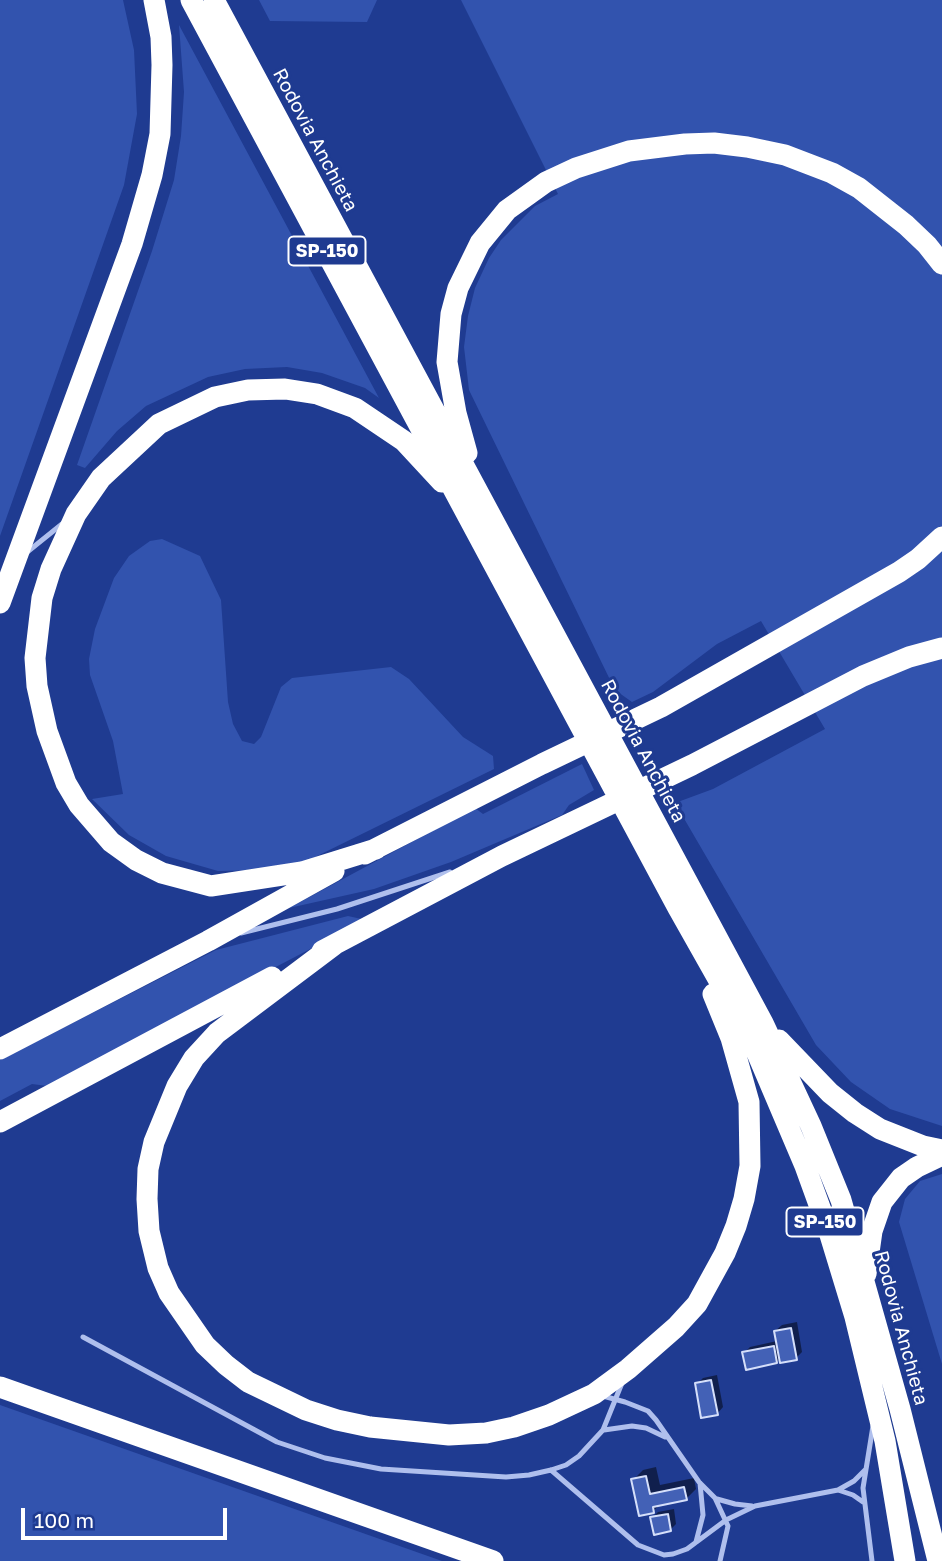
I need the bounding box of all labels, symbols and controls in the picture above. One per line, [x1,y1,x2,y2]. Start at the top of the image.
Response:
street label: Rodovia Anchieta [268,64,362,216]
road number: SP-150 [288,236,366,265]
street label: Rodovia Anchieta [596,675,690,827]
road number: SP-150 [786,1208,864,1237]
street label: Rodovia Anchieta [869,1248,933,1408]
scale bar [24,1494,231,1538]
text: 100 m [34,1507,94,1533]

